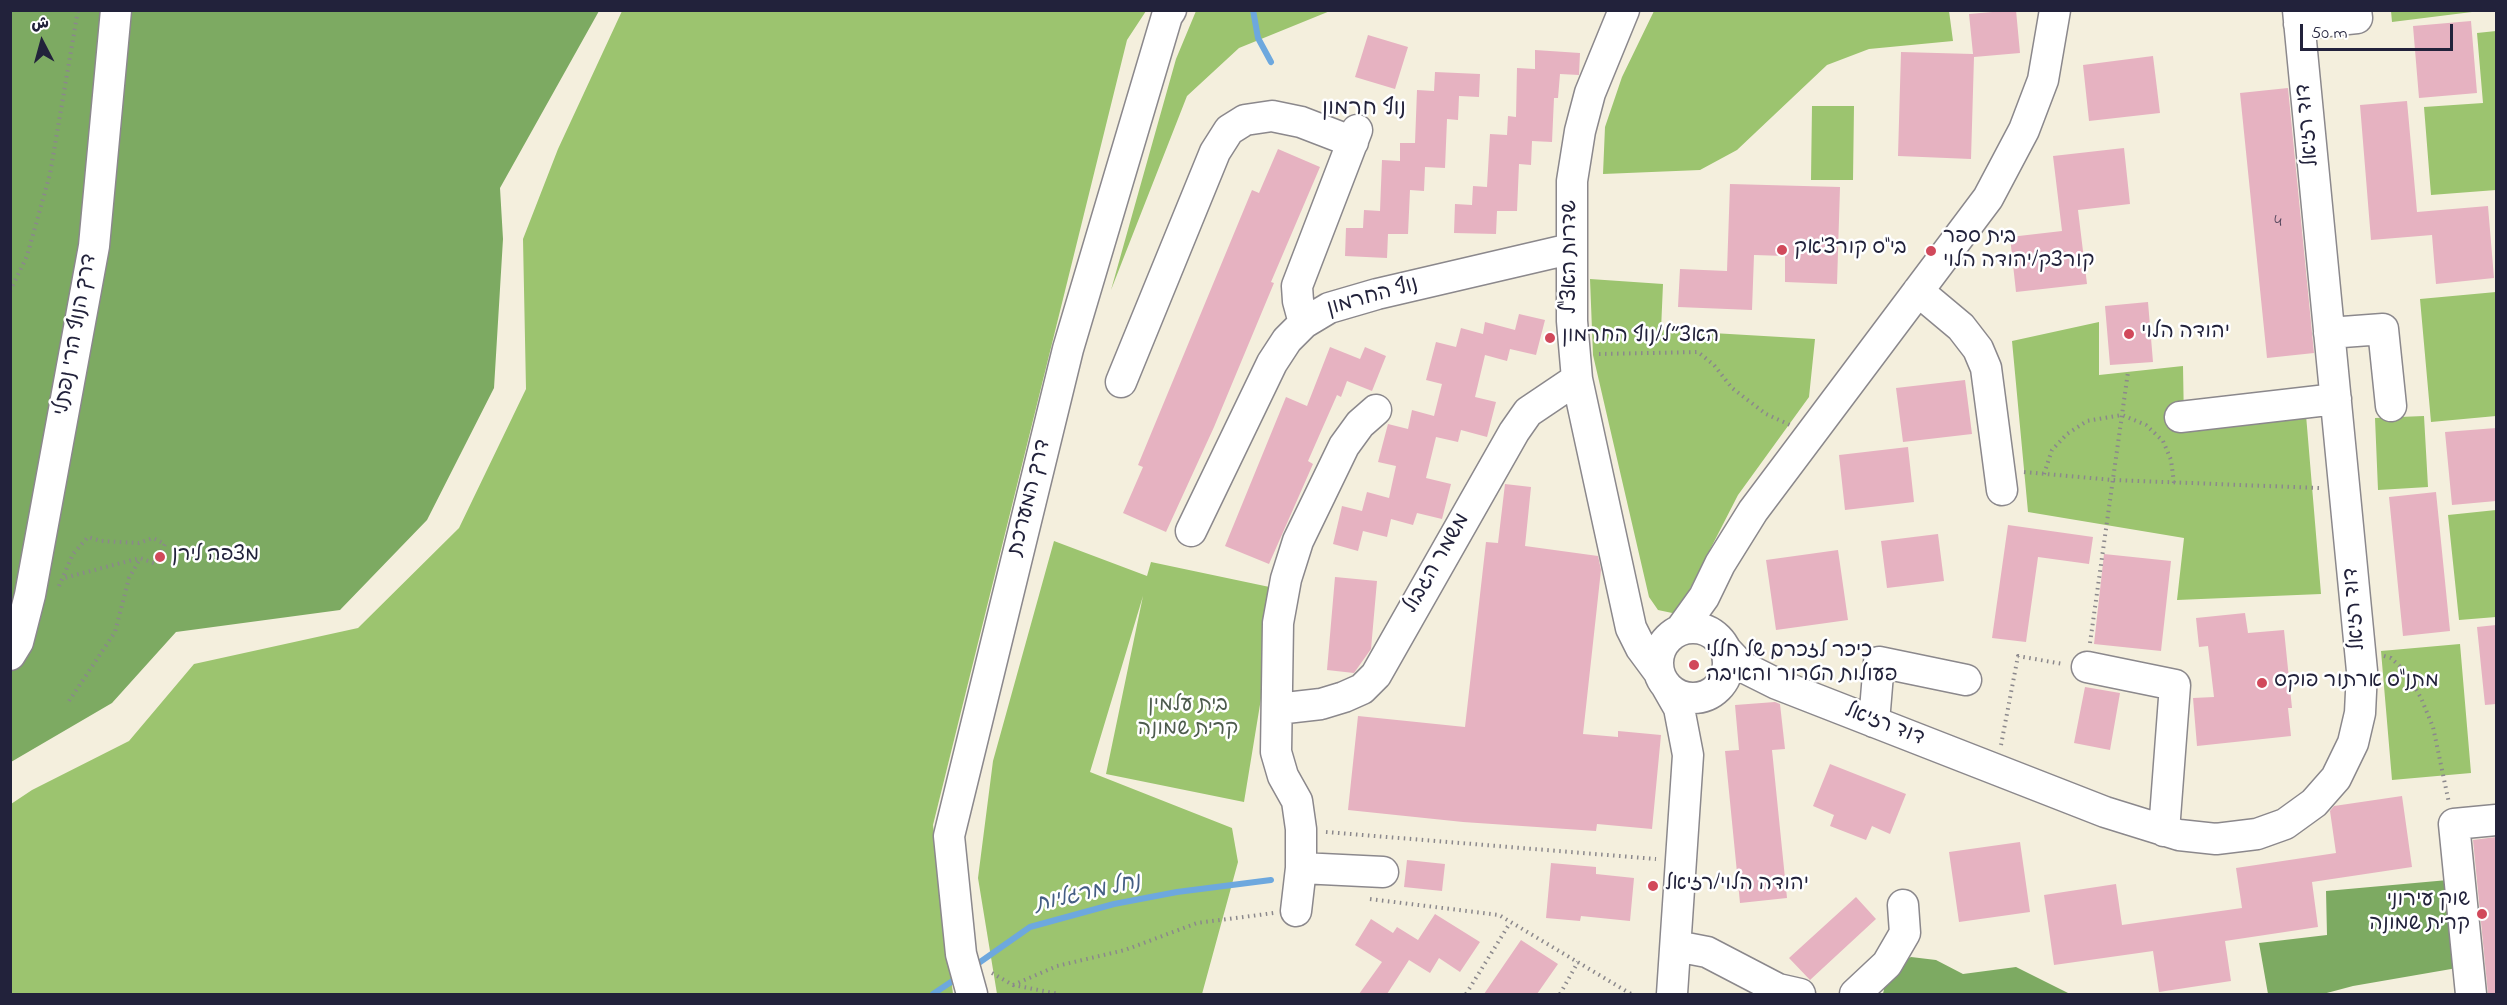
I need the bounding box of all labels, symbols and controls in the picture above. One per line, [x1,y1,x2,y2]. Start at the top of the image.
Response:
text: ش [30,11,50,37]
north arrow [12,12,72,72]
scale bar [2303,12,2456,50]
text: 50 m [2311,21,2348,47]
street label: דוד רזיאל [2292,82,2326,168]
district label: נוף חרמון [1322,97,1406,123]
street label: שדרות האצ"ל [1559,200,1585,314]
house number: 4 [2274,212,2282,234]
place label: בית ספר קורצק/יהודה הלוי [1943,226,2095,276]
place label: בי''ס קורצ'אק [1794,237,1906,263]
marker: בי''ס קורצ'אק [1775,243,1789,257]
marker: בית ספר קורצק/יהודה הלוי [1924,244,1938,258]
street label: דרך הנוף הרי נפתלי [50,252,104,418]
street label: נוף החרמון [1325,273,1421,323]
place label: יהודה הלוי [2141,321,2230,347]
place label: האצ״ל/נוף החרמון [1562,325,1719,351]
marker: יהודה הלוי [2122,327,2136,341]
marker: האצ״ל/נוף החרמון [1543,331,1557,345]
street label: דרך המערכת [1004,437,1058,559]
street label: משמר הגבול [1399,510,1477,618]
place label: מצפה לירן [172,544,259,570]
marker: מצפה לירן [153,550,167,564]
street label: דוד רזיאל [2340,567,2372,651]
place label: כיכר לזכרם של חללי פעולות הטרור והאיבה [1706,640,1898,690]
marker: כיכר לזכרם של חללי פעולות הטרור והאיבה [1687,658,1701,672]
place label: מתנ"ס ארתור פוקס [2274,670,2439,696]
marker: מתנ"ס ארתור פוקס [2255,676,2269,690]
park label: בית עלמין קרית שמונה [1138,694,1238,744]
street label: דוד רזיאל [1841,699,1927,753]
water label: נחל מרגליות [1033,870,1143,920]
place label: יהודה הלוי/רזיאל [1665,873,1809,899]
marker: יהודה הלוי/רזיאל [1646,879,1660,893]
place label: שוק עירוני קרית שמונה [2369,889,2470,939]
marker: שוק עירוני קרית שמונה [2475,907,2489,921]

